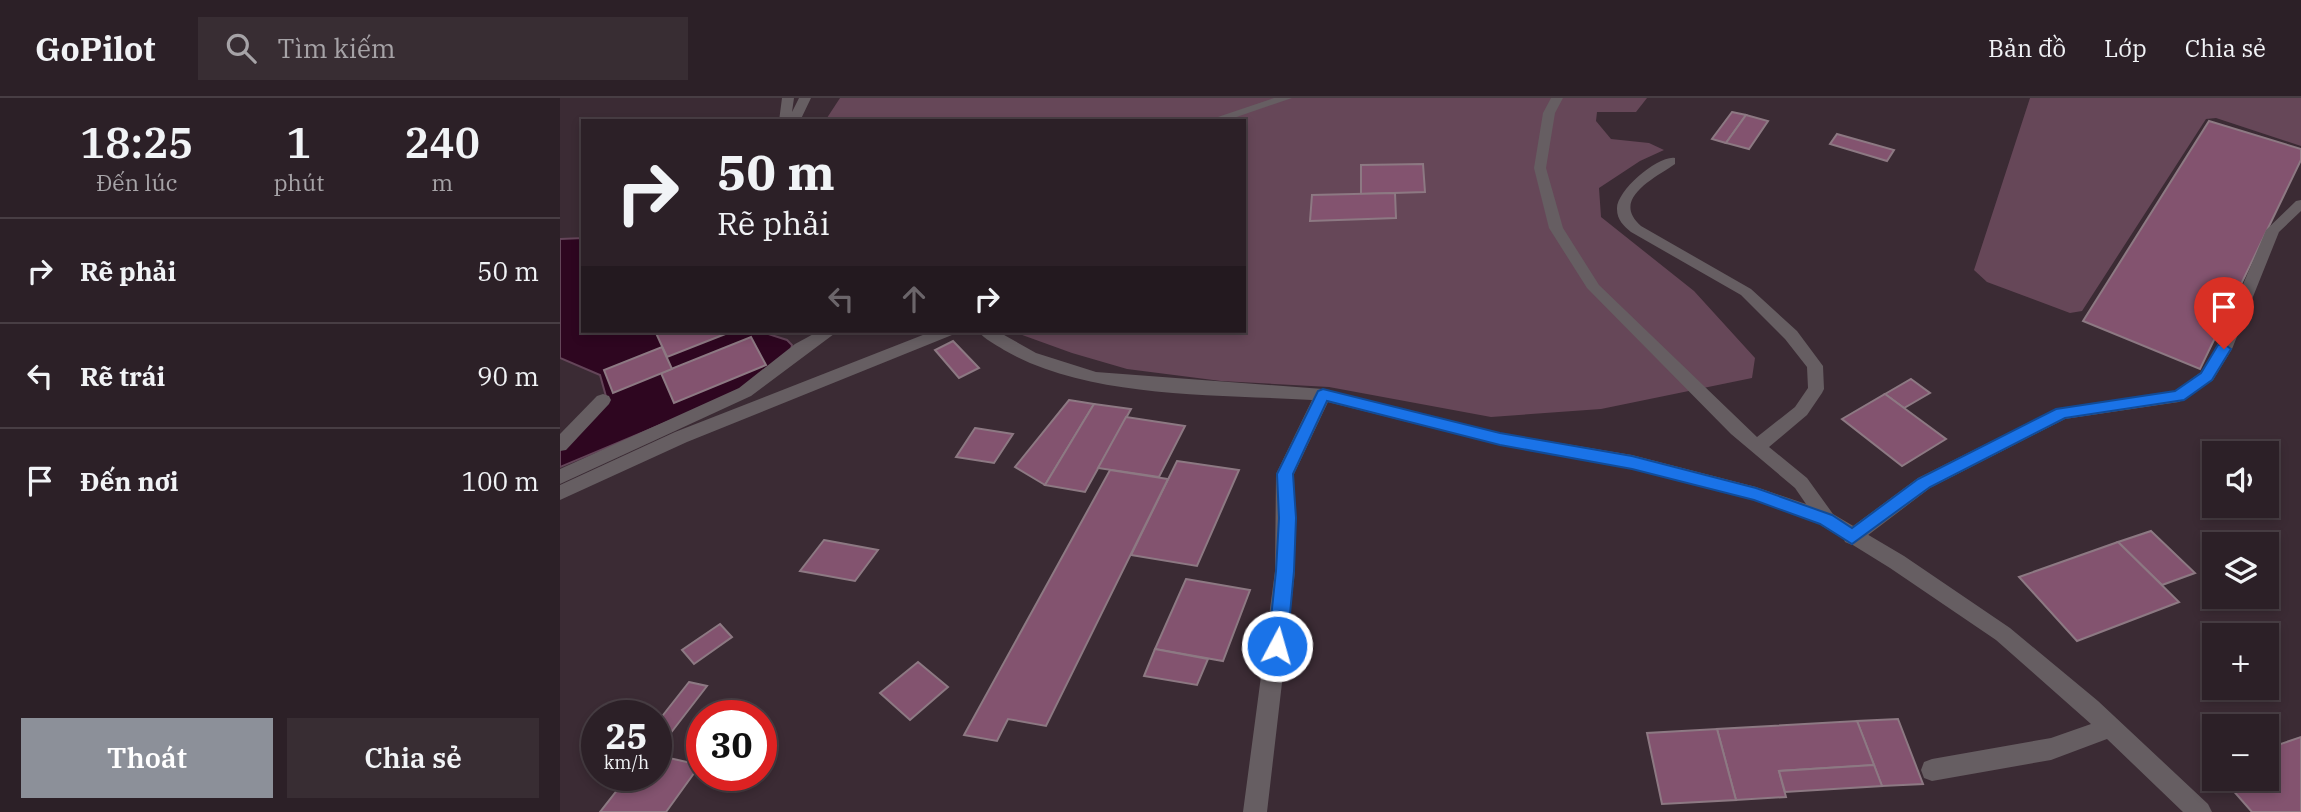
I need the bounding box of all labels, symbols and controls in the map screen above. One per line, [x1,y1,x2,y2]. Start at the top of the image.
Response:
search box [198,17,688,80]
text: GoPilot [35,27,156,70]
icon: search [222,29,260,67]
text: Tìm kiếm [278,31,396,65]
text: Bản đồ [1988,32,2066,64]
text: Lớp [2104,32,2147,64]
text: Chia sẻ [2185,32,2266,64]
text: 18:25 [80,115,193,170]
text: 1 [286,115,311,170]
text: 240 [404,115,480,170]
text: 50 m [717,140,835,203]
icon: right [602,147,693,238]
text: Đến lúc [96,167,178,197]
text: phút [273,167,324,197]
text: m [431,167,453,197]
text: Rẽ phải [717,202,830,244]
icon: right [21,252,59,290]
text: Rẽ phải [80,254,176,288]
text: 50 m [477,254,539,288]
pin [2194,277,2254,349]
icon: left [822,280,860,318]
icon: ahead [895,280,933,318]
icon: right [968,280,1006,318]
icon: arrive [2205,288,2243,326]
icon: left [21,357,59,395]
text: Rẽ trái [80,359,165,393]
text: 90 m [477,359,539,393]
map controls [2202,441,2279,791]
button: sound [2202,441,2279,518]
icon: arrive [21,462,59,500]
text: Đến nơi [80,464,179,498]
text: 100 m [461,464,539,498]
button: layers [2202,532,2279,609]
position arrow [1240,609,1314,683]
button: + [2202,623,2279,700]
speed limit sign: 30 [686,700,777,791]
text: 25 [605,713,648,759]
button: − [2202,714,2279,791]
button: Thoát [21,718,273,798]
button: Chia sẻ [287,718,539,798]
text: km/h [604,751,649,774]

